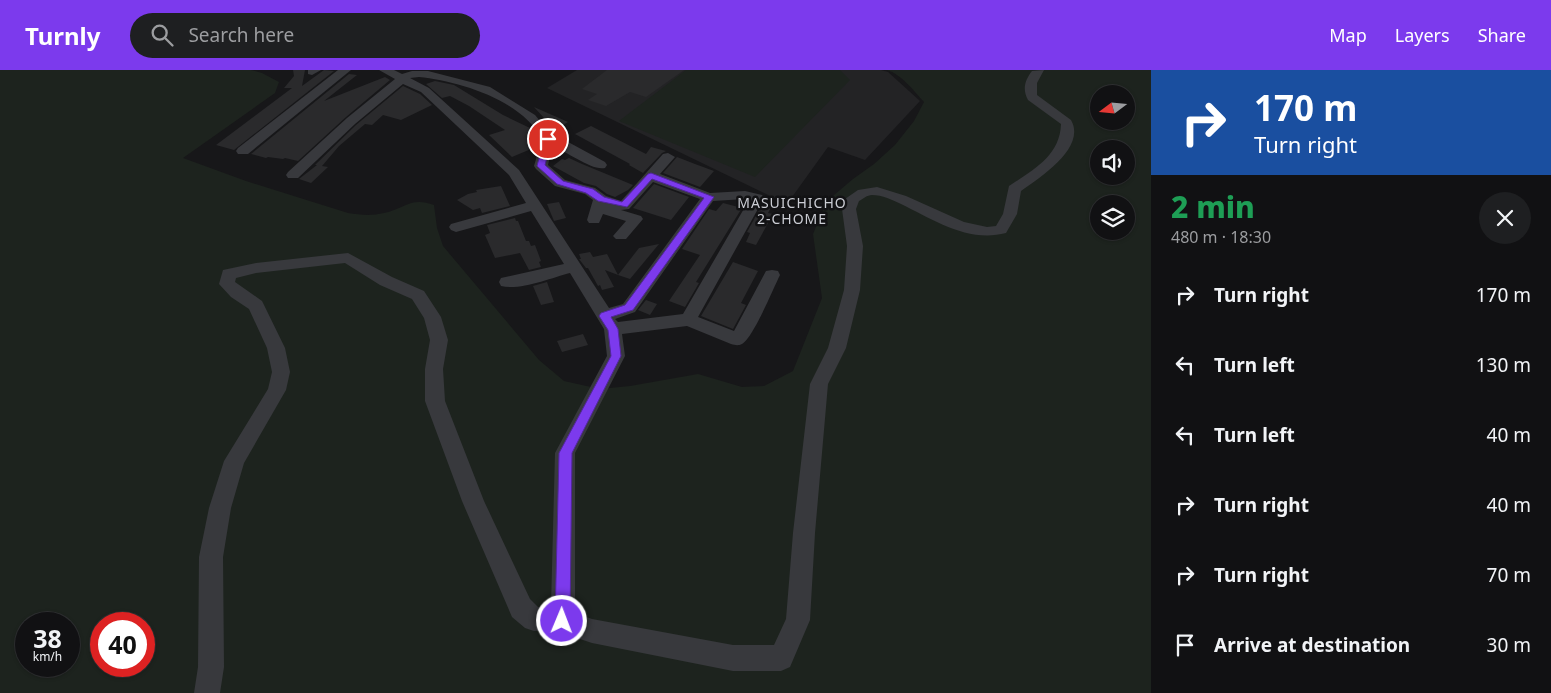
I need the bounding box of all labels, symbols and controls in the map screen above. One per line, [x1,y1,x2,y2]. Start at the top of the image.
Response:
search box [130,13,480,58]
text: Turnly [25,19,100,52]
icon: search [148,21,176,49]
text: Search here [188,22,294,48]
text: Map [1329,23,1367,47]
text: Layers [1395,23,1450,47]
text: Share [1478,23,1526,47]
text: 170 m [1254,84,1357,131]
north arrow [1090,85,1135,130]
map controls [1090,85,1135,240]
icon: right [1171,90,1236,155]
pin [527,118,569,160]
icon: arrive [534,125,562,153]
text: Turn right [1254,129,1357,159]
button: sound [1090,140,1135,185]
text: 2 min [1171,186,1255,227]
button: close [1479,192,1531,244]
district label: MASUICHICHO 2-CHOME [737,193,847,228]
button: layers [1090,195,1135,240]
text: 480 m · 18:30 [1171,226,1271,248]
icon: right [1171,281,1199,309]
text: Turn right [1214,282,1309,308]
text: 170 m [1476,282,1531,308]
icon: left [1171,351,1199,379]
text: Turn left [1214,352,1295,378]
text: 130 m [1476,352,1531,378]
icon: left [1171,421,1199,449]
text: Turn left [1214,422,1295,448]
text: 40 m [1487,422,1531,448]
icon: right [1171,491,1199,519]
text: Turn right [1214,492,1309,518]
text: 40 m [1487,492,1531,518]
icon: right [1171,561,1199,589]
text: Turn right [1214,562,1309,588]
text: 70 m [1487,562,1531,588]
position arrow [535,594,587,646]
speed limit sign: 40 [90,612,155,677]
text: 38 [33,621,62,655]
icon: arrive [1171,631,1199,659]
text: Arrive at destination [1214,632,1410,658]
text: 30 m [1487,632,1531,658]
text: km/h [33,648,62,665]

